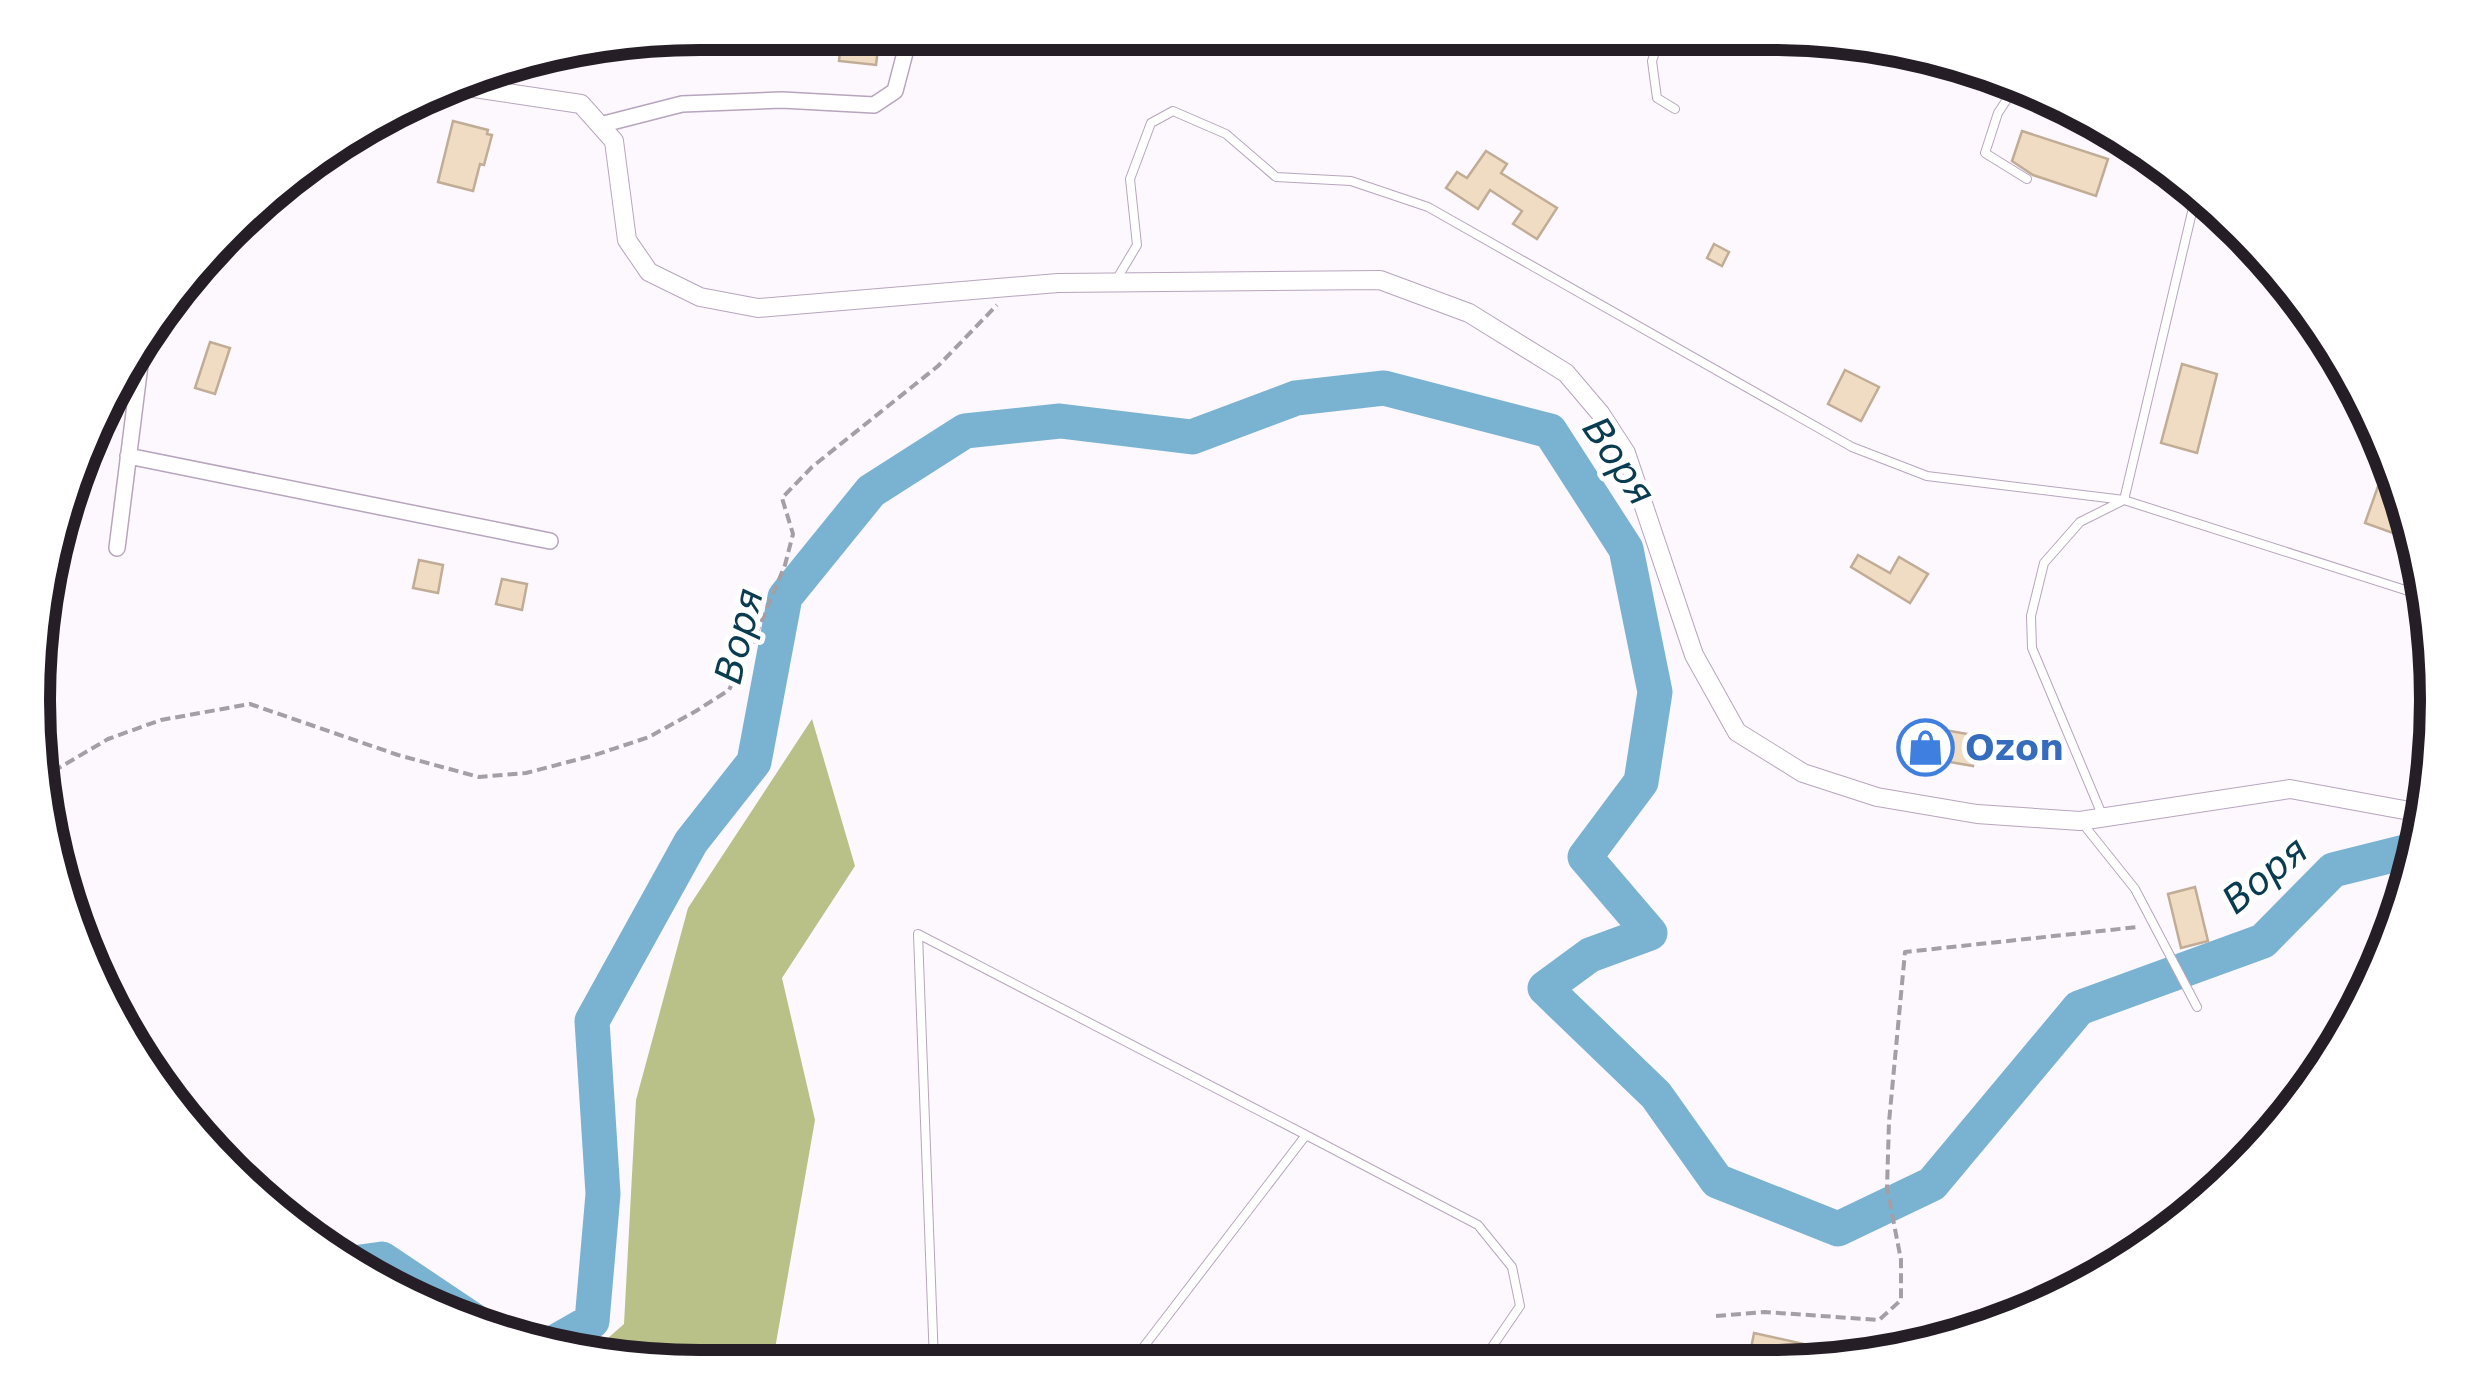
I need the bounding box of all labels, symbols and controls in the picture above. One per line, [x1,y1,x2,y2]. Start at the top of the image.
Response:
water label: Воря [1574,409,1664,513]
water label: Воря [706,584,772,688]
shop icon: Ozon [1896,718,1956,778]
place label: Ozon [1965,728,2064,768]
water label: Воря [2214,828,2316,922]

